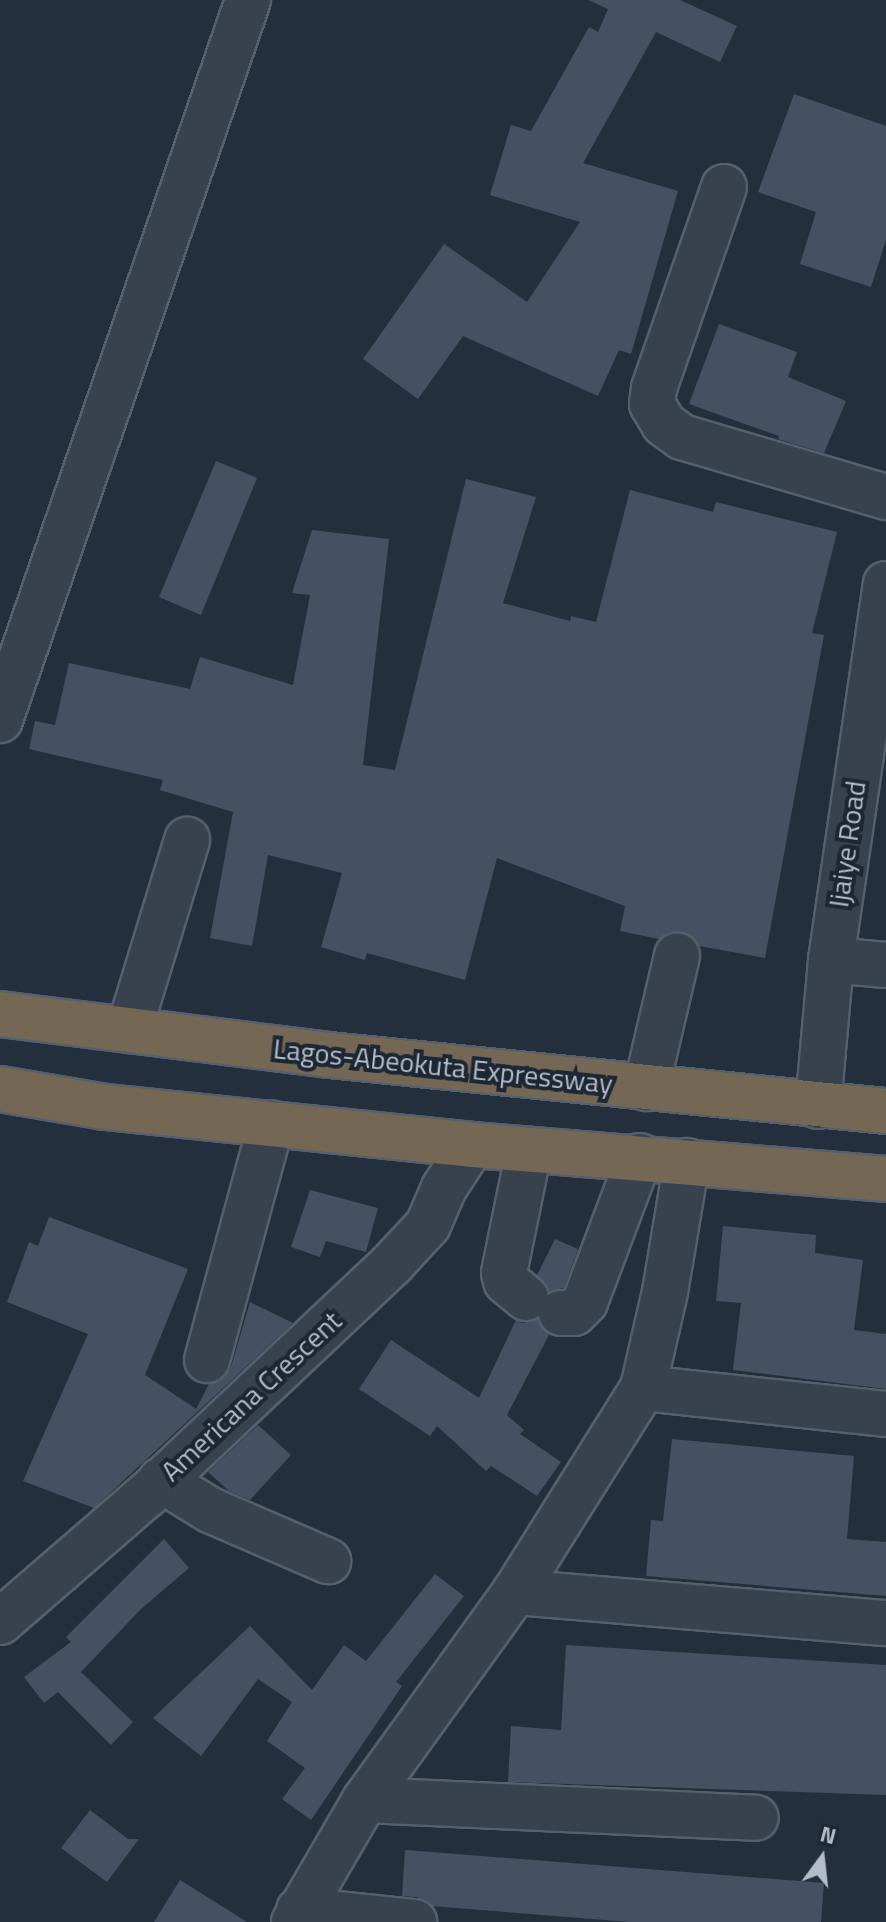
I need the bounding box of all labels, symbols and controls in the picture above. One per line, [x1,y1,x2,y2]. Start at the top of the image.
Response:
street label: Ijaiye Road [822,779,872,909]
street label: Lagos-Abeokuta Expressway [272,1031,614,1101]
street label: Americana Crescent [154,1304,348,1488]
text: N [816,1816,840,1853]
north arrow [782,1818,862,1898]

